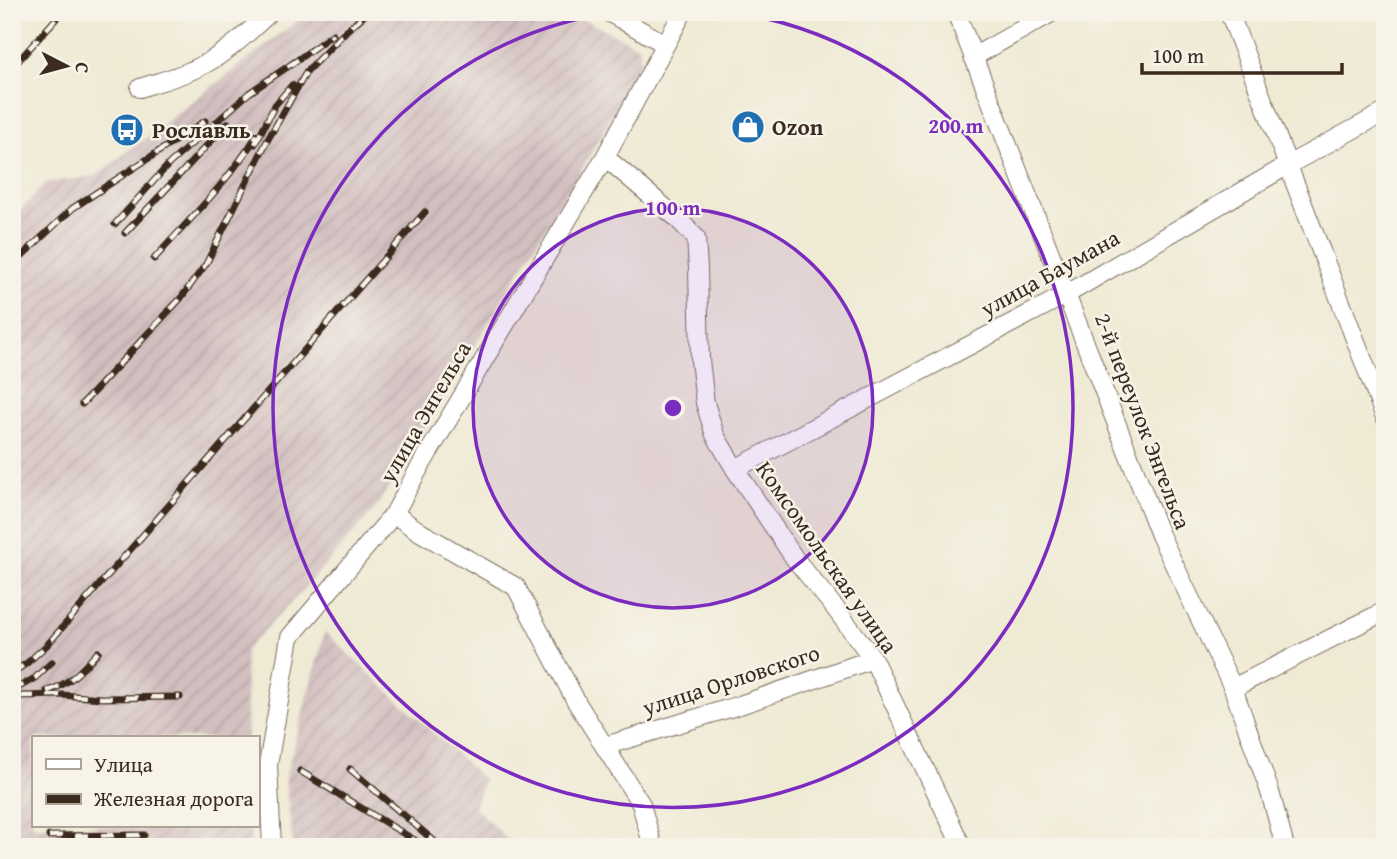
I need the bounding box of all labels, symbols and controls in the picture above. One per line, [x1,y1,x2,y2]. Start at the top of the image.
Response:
north arrow [32,32,102,102]
scale bar [1142,32,1341,76]
text: 100 m [1152,40,1204,71]
text: С [68,61,97,75]
shop icon: Ozon [729,108,767,146]
place label: Ozon [772,110,824,143]
text: 200 m [928,110,984,141]
bus stop icon: Рославль [108,111,146,149]
place label: Рославль [152,113,251,146]
text: 100 m [645,192,701,223]
street label: улица Баумана [973,221,1125,325]
street label: 2-й переулок Энгельса [1087,308,1200,534]
street label: улица Энгельса [370,335,479,490]
centre of rings [661,396,685,420]
street label: Комсомольская улица [749,454,906,660]
street label: улица Орловского [637,635,824,724]
legend [32,736,259,828]
text: Улица [94,749,153,780]
text: Железная дорога [93,783,254,814]

